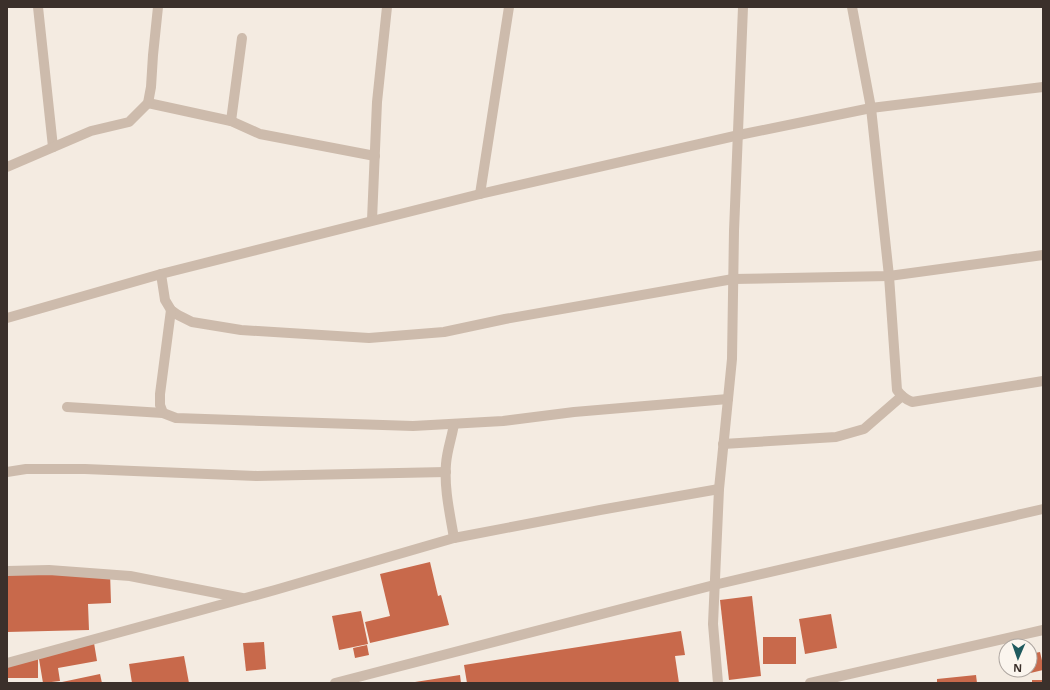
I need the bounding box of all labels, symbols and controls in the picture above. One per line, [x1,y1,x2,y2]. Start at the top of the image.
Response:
north arrow [998,638,1038,678]
text: N [1013,661,1022,676]

